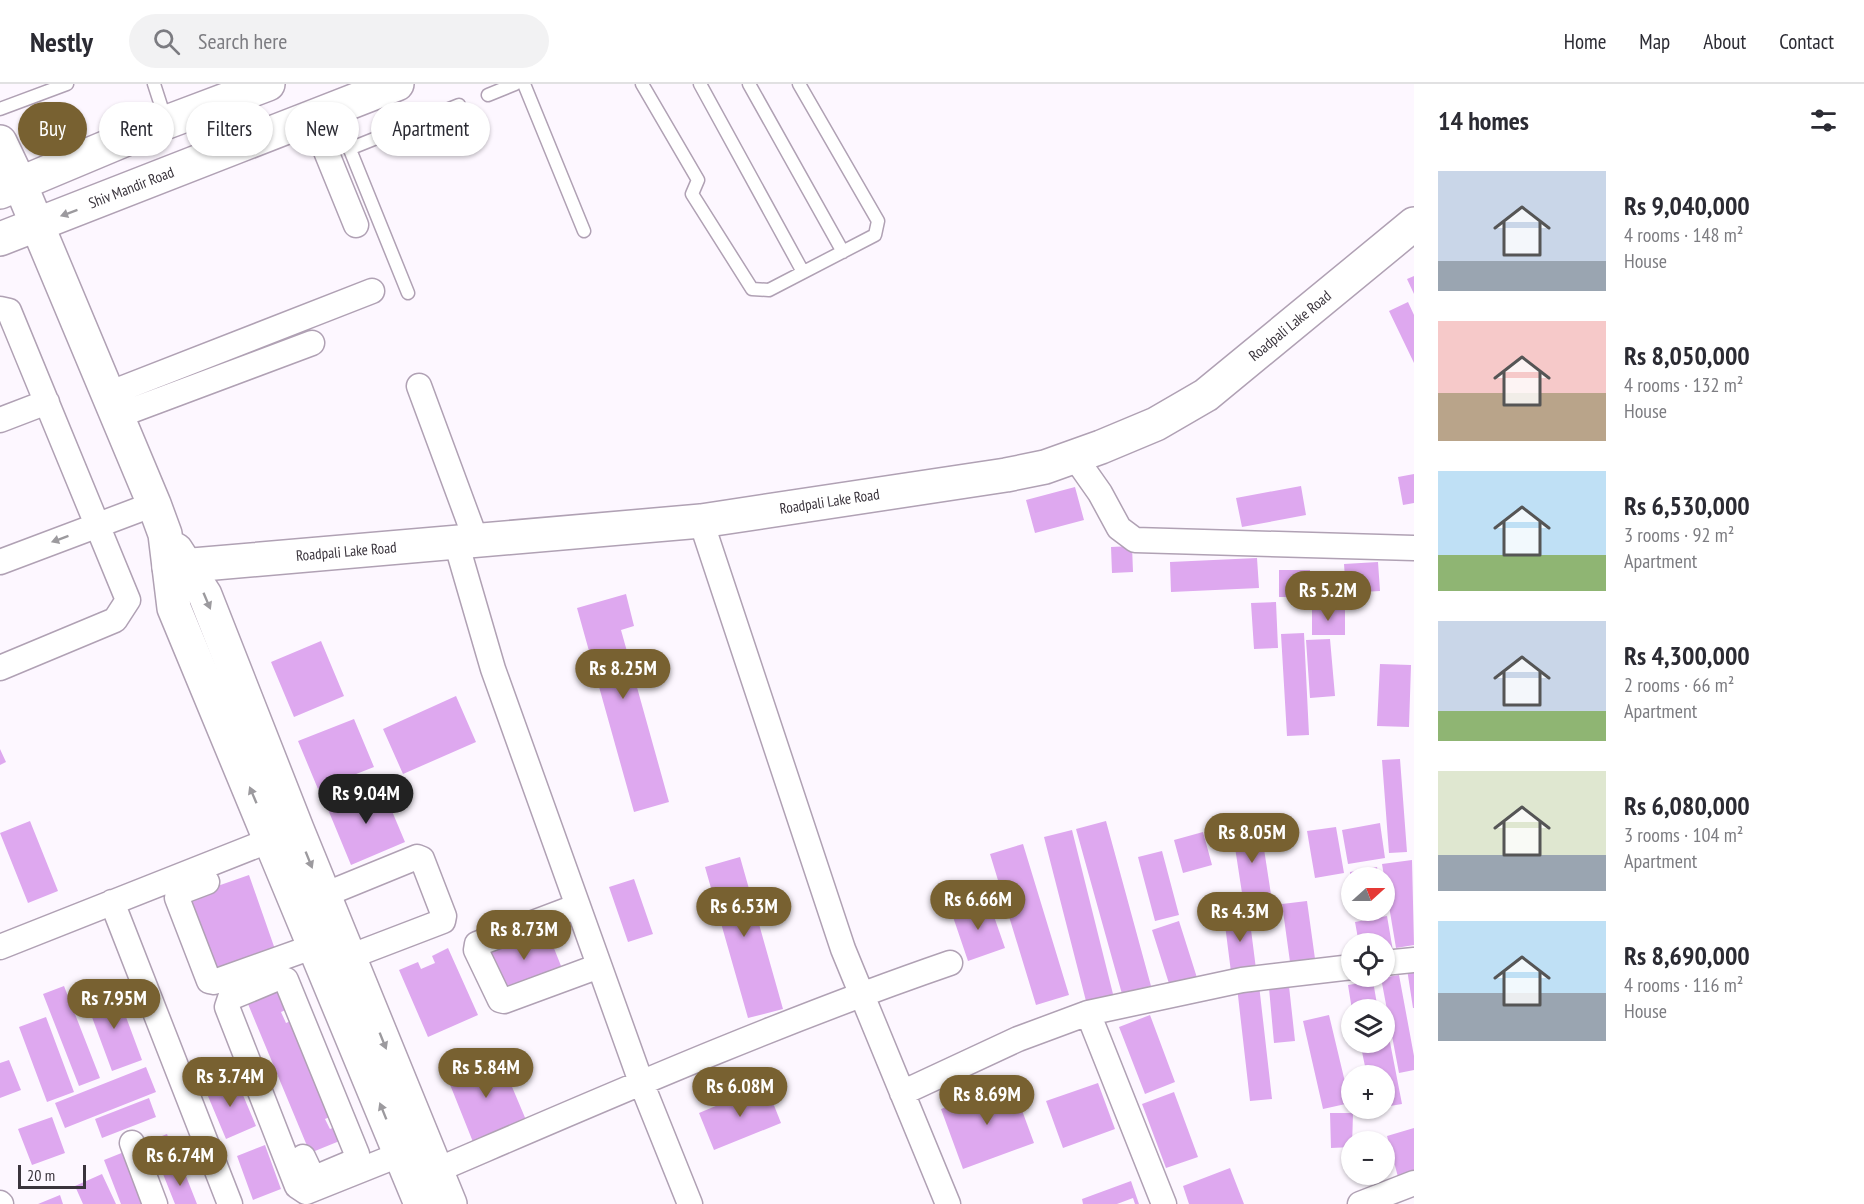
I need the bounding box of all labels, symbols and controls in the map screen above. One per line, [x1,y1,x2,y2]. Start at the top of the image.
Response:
search box [129,14,549,68]
text: Nestly [30,23,93,60]
icon: search [150,25,183,58]
text: Search here [198,27,287,55]
text: Home [1564,28,1606,55]
text: Map [1639,28,1670,55]
text: About [1703,28,1746,55]
text: Contact [1779,28,1834,55]
chip: Buy [18,102,87,156]
chip: Rent [99,102,174,156]
chip: Filters [186,102,273,156]
chip: New [285,102,359,156]
chip: Apartment [371,102,490,156]
text: 14 homes [1438,104,1529,137]
icon: filters [1807,104,1840,137]
street label: Shiv Mandir Road [86,162,176,212]
text: Rs 9,040,000 [1624,189,1750,222]
icon: home [1486,195,1558,267]
one-way arrow [60,209,78,219]
text: 4 rooms · 148 m² [1624,222,1743,248]
text: House [1624,248,1667,274]
street label: Roadpali Lake Road [1245,286,1335,365]
text: Rs 8,050,000 [1624,339,1750,372]
icon: home [1486,345,1558,417]
text: 4 rooms · 132 m² [1624,372,1743,398]
text: House [1624,398,1667,424]
street label: Roadpali Lake Road [778,484,881,518]
text: Rs 6,530,000 [1624,489,1750,522]
icon: home [1486,495,1558,567]
text: 3 rooms · 92 m² [1624,522,1734,548]
one-way arrow [50,535,68,545]
street label: Roadpali Lake Road [295,537,397,565]
text: Apartment [1624,548,1697,574]
pin: Rs 5.2M [1273,571,1383,622]
text: Rs 5.2M [1299,577,1357,603]
one-way arrow [202,592,212,610]
text: Rs 4,300,000 [1624,639,1750,672]
icon: home [1486,645,1558,717]
pin: Rs 8.25M [561,649,685,700]
text: Rs 8.25M [589,655,657,681]
text: 2 rooms · 66 m² [1624,672,1734,698]
text: Apartment [1624,698,1697,724]
pin: Rs 9.04M [304,774,428,825]
text: Rs 9.04M [332,780,400,806]
one-way arrow [248,785,258,803]
text: Rs 6,080,000 [1624,789,1750,822]
icon: home [1486,795,1558,867]
pin: Rs 8.05M [1190,813,1314,864]
text: Rs 8.05M [1218,819,1286,845]
text: 3 rooms · 104 m² [1624,822,1743,848]
text: Apartment [1624,848,1697,874]
one-way arrow [304,852,314,870]
north arrow [1341,867,1395,921]
map controls [1341,867,1395,1185]
pin: Rs 6.66M [916,880,1040,931]
text: Rs 6.66M [944,886,1012,912]
pin: Rs 6.53M [682,887,806,938]
pin: Rs 4.3M [1185,892,1295,943]
text: Rs 6.53M [710,893,778,919]
text: Rs 4.3M [1211,898,1269,924]
pin: Rs 8.73M [462,910,586,961]
text: Rs 8.73M [490,916,558,942]
button: locate [1341,933,1395,987]
text: Rs 8,690,000 [1624,939,1750,972]
icon: home [1486,945,1558,1017]
text: 4 rooms · 116 m² [1624,972,1743,998]
pin: Rs 7.95M [52,979,176,1030]
text: Rs 7.95M [81,985,147,1011]
text: House [1624,998,1667,1024]
button: layers [1341,999,1395,1053]
one-way arrow [378,1032,388,1050]
pin: Rs 5.84M [424,1048,548,1099]
text: Rs 5.84M [452,1054,520,1080]
pin: Rs 3.74M [168,1057,292,1108]
text: Rs 3.74M [196,1063,264,1089]
button: + [1341,1065,1395,1119]
pin: Rs 6.08M [678,1067,802,1118]
text: Rs 6.08M [706,1073,774,1099]
pin: Rs 8.69M [925,1075,1049,1126]
text: Rs 8.69M [953,1081,1021,1107]
one-way arrow [378,1102,387,1120]
button: − [1341,1131,1395,1185]
pin: Rs 6.74M [118,1136,242,1187]
text: Rs 6.74M [146,1142,214,1168]
scale bar [18,1162,86,1190]
text: 20 m [27,1165,55,1185]

